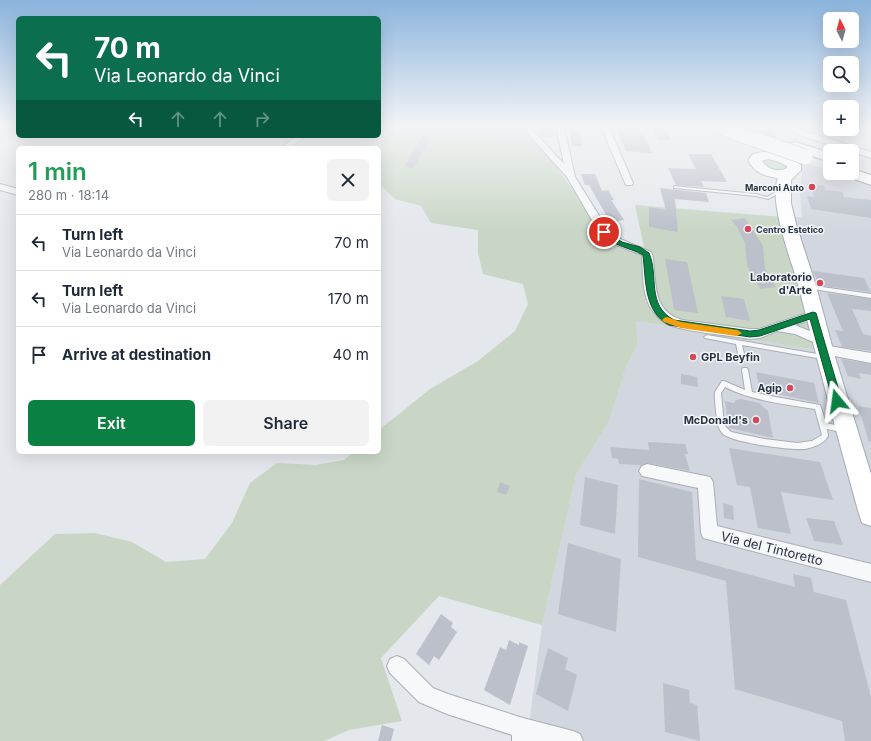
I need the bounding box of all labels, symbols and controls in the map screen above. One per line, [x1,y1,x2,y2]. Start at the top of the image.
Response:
north arrow [823,12,859,48]
map controls [823,12,859,180]
text: 70 m [94,31,161,65]
icon: left [28,32,80,84]
button: search [823,56,859,92]
text: Via Leonardo da Vinci [94,65,280,86]
button: + [823,100,859,136]
icon: left [125,108,147,130]
icon: ahead [167,108,189,130]
icon: ahead [209,108,231,130]
icon: right [251,108,273,130]
button: − [823,144,859,180]
text: 1 min [28,157,87,186]
button: close [327,159,369,201]
place label: Marconi Auto [745,182,804,193]
marker: Marconi Auto [807,182,817,192]
text: 280 m · 18:14 [28,187,109,203]
pin [587,215,621,249]
icon: arrive [593,221,615,243]
marker: Centro Estetico [743,224,753,234]
place label: Centro Estetico [756,224,824,235]
text: Turn left [62,225,123,244]
icon: left [28,232,50,254]
text: 70 m [334,233,369,252]
text: Via Leonardo da Vinci [62,244,196,260]
place label: Laboratorio d'Arte [750,270,812,297]
marker: Laboratorio d'Arte [815,278,825,288]
text: Turn left [62,281,123,300]
icon: left [28,288,50,310]
text: 170 m [328,289,369,308]
text: Via Leonardo da Vinci [62,300,196,316]
icon: arrive [28,344,50,366]
text: Arrive at destination [62,345,211,364]
text: 40 m [332,345,369,364]
place label: GPL Beyfin [701,350,760,364]
marker: GPL Beyfin [688,352,698,362]
position arrow [816,380,858,422]
place label: Agip [757,381,782,395]
marker: Agip [785,383,795,393]
button: Exit [28,400,195,446]
button: Share [203,400,369,446]
place label: McDonald's [684,413,748,427]
marker: McDonald's [751,415,761,425]
street label: Via del Tintoretto [719,528,825,568]

